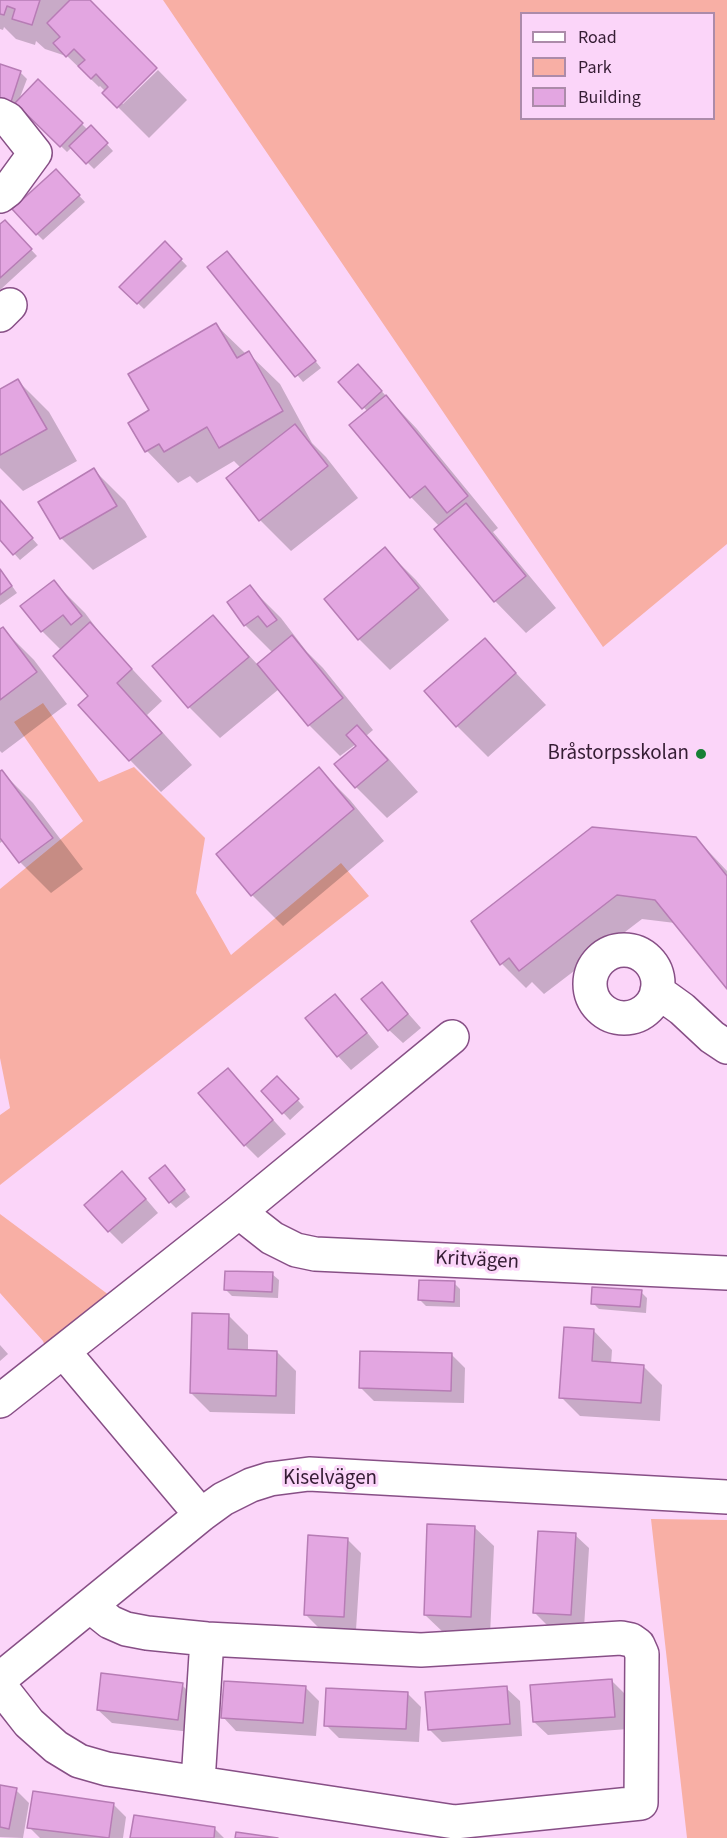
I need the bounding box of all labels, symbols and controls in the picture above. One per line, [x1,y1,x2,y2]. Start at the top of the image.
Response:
legend [520,12,715,120]
text: Road [578,25,617,50]
text: Park [578,55,612,80]
text: Building [578,85,641,110]
place label: Bråstorpsskolan [547,741,689,767]
marker: Bråstorpsskolan [694,747,708,761]
street label: Kritvägen [434,1246,520,1276]
street label: Kiselvägen [283,1466,377,1492]

